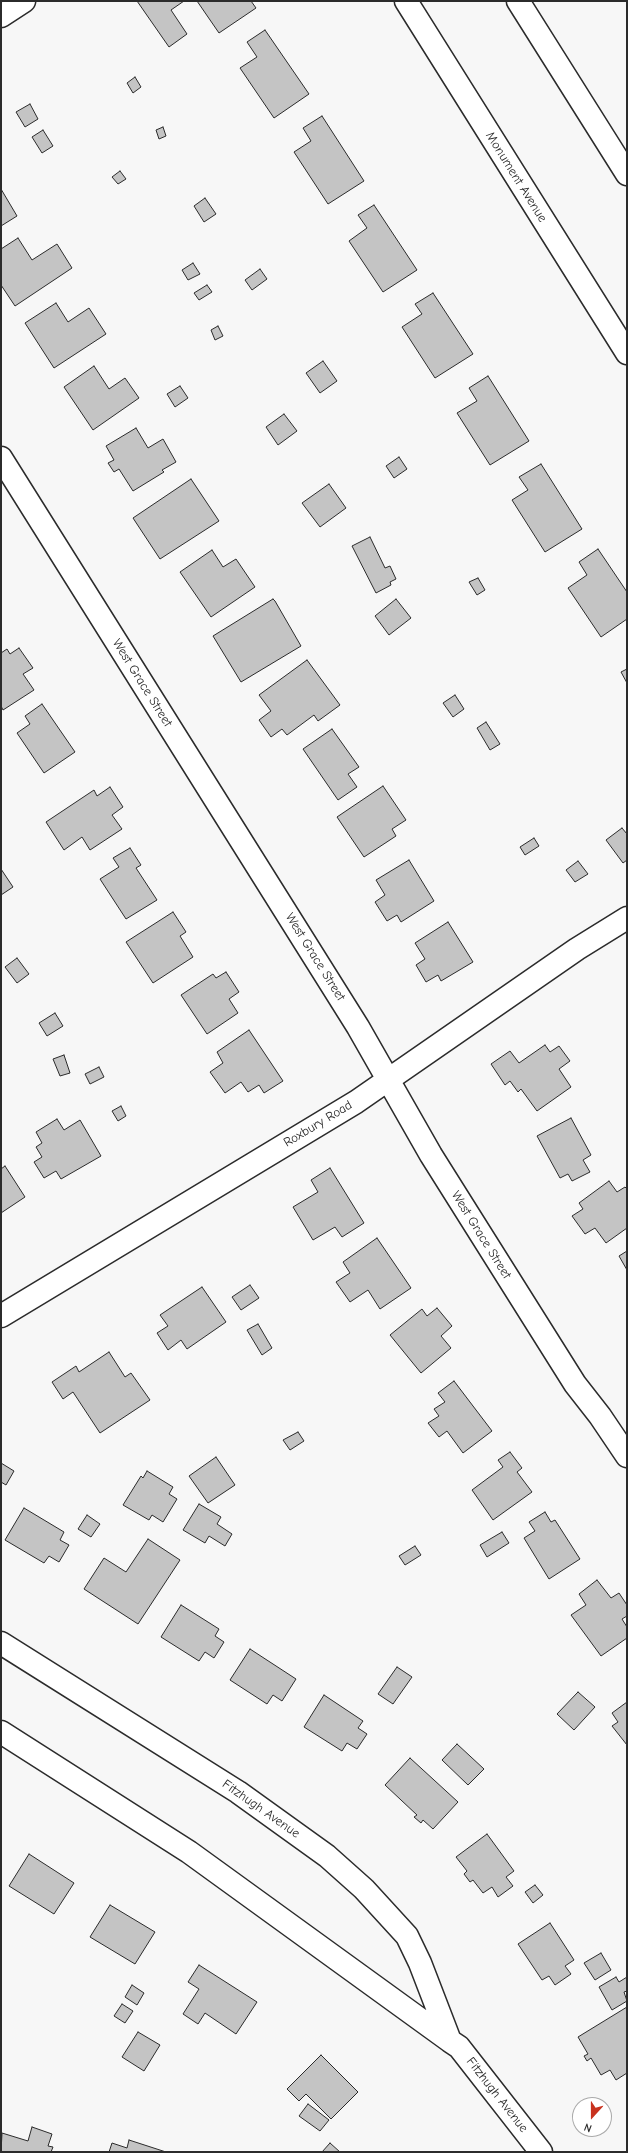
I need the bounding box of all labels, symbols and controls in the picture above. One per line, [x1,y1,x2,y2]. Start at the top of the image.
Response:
street label: Monument Avenue [482,129,550,225]
street label: West Grace Street [109,636,175,730]
street label: West Grace Street [282,910,348,1004]
street label: Roxbury Road [281,1097,355,1151]
street label: West Grace Street [448,1188,514,1282]
street label: Fitzhugh Avenue [219,1776,303,1842]
street label: Fitzhugh Avenue [463,2054,531,2136]
north arrow [572,2097,612,2137]
text: N [582,2120,594,2135]

